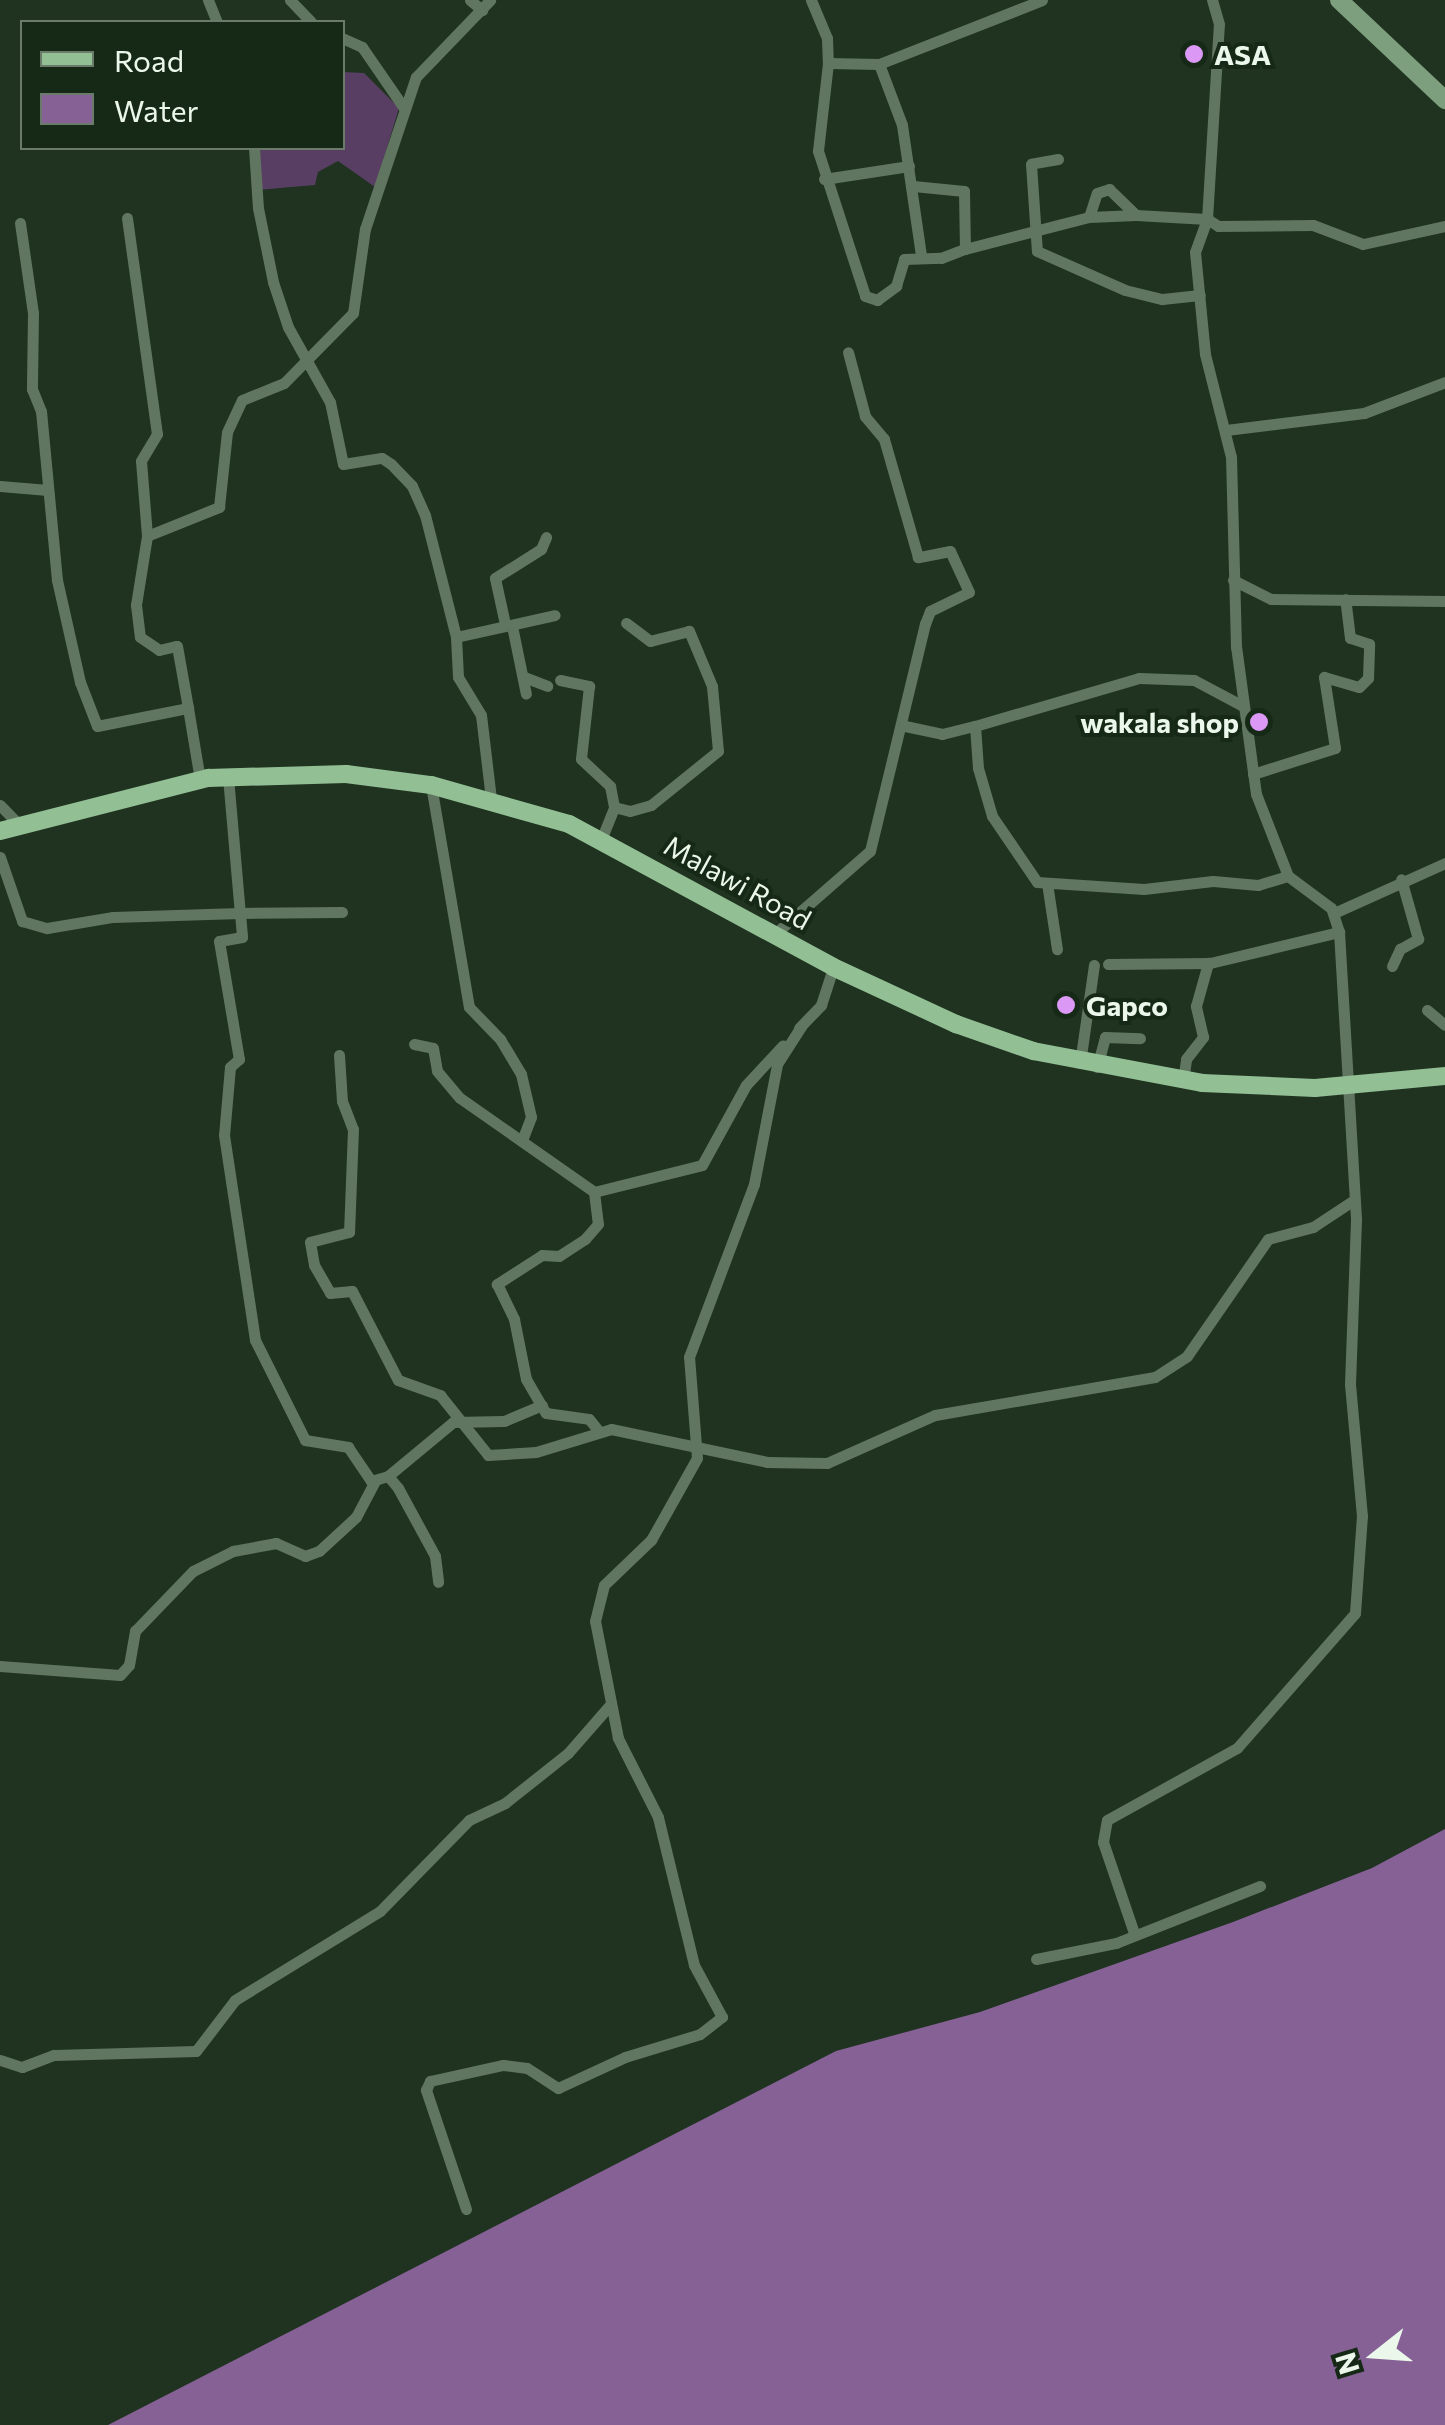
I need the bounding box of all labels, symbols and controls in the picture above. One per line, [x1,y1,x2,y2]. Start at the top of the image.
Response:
legend [20,20,345,150]
place label: ASA [1214,37,1271,71]
text: Road [114,41,184,78]
marker: ASA [1183,43,1205,65]
text: Water [114,91,199,128]
place label: wakala shop [1080,705,1239,739]
marker: wakala shop [1248,711,1270,733]
street label: Malawi Road [659,828,817,936]
place label: Gapco [1086,988,1168,1022]
marker: Gapco [1055,994,1077,1016]
north arrow [1325,2305,1425,2405]
text: N [1327,2349,1366,2379]

